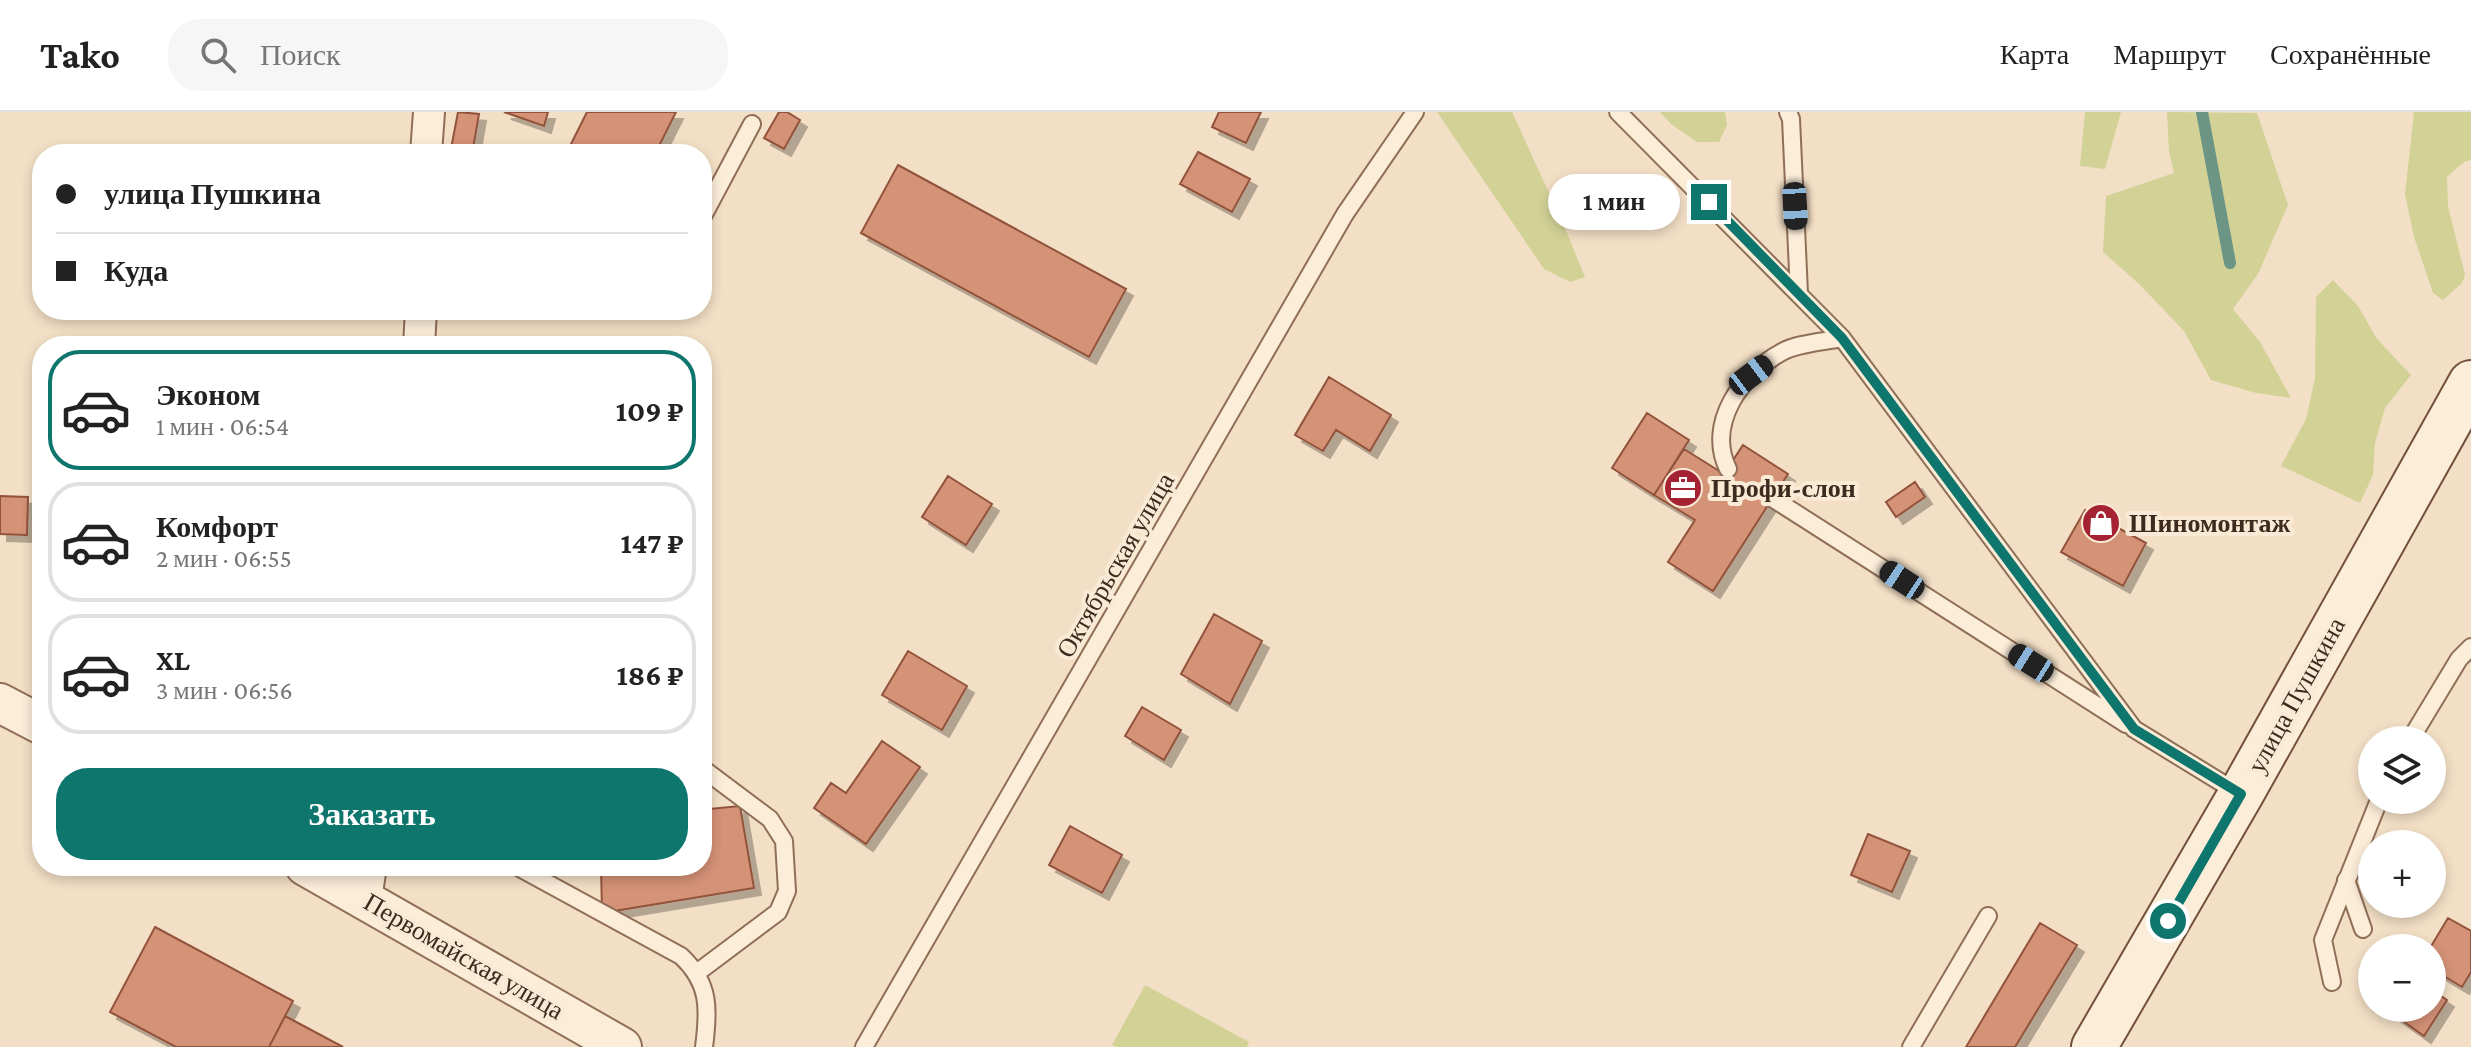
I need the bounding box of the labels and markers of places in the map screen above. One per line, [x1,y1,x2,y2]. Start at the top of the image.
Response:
office icon: Профи-слон [1662,467,1704,509]
place label: Профи-слон [1711,474,1856,503]
shop icon: Шиномонтаж [2080,502,2122,544]
place label: Шиномонтаж [2129,509,2290,538]

